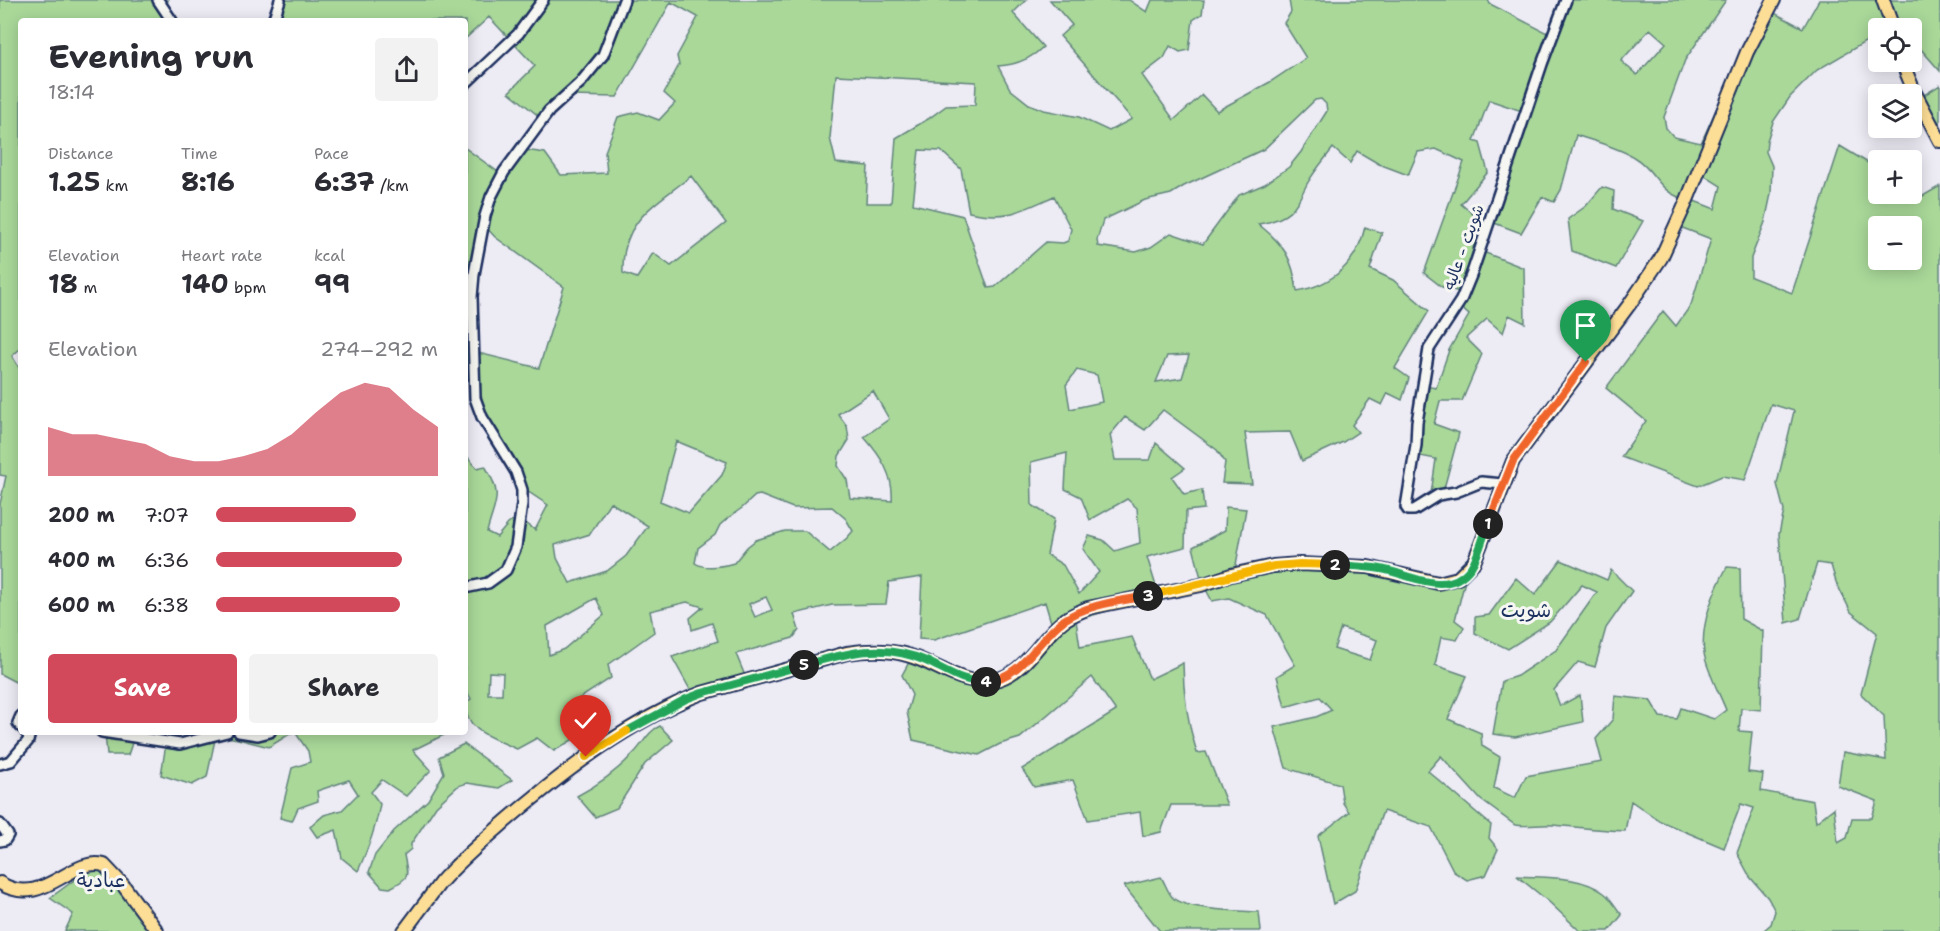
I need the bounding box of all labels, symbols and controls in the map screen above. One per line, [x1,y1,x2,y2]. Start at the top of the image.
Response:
map controls [1868,18,1922,270]
button: locate [1868,18,1922,72]
text: Evening run [48,34,254,79]
button: share [375,38,438,101]
text: 18:14 [48,79,95,105]
button: layers [1868,84,1922,138]
text: Distance [48,143,114,164]
text: Time [181,143,218,164]
text: Pace [314,143,349,164]
button: + [1868,150,1922,204]
text: 1.25 [48,164,100,199]
text: 8:16 [181,164,235,199]
text: 6:37 [314,164,375,199]
text: km [100,175,128,196]
text: /km [375,175,409,196]
street label: شويت - عاليه [1438,201,1489,293]
button: − [1868,216,1922,270]
text: Elevation [48,245,120,266]
text: Heart rate [181,245,263,266]
text: kcal [314,245,345,266]
text: 18 [48,266,78,301]
text: 140 [181,266,229,301]
text: 99 [314,266,350,301]
text: m [78,277,97,298]
text: bpm [229,277,266,298]
pin [1560,300,1611,362]
icon: arrive [1569,309,1602,342]
text: Elevation [48,336,138,362]
text: 274–292 m [320,336,438,362]
text: 200 m [48,502,115,528]
text: 7:07 [144,502,189,528]
pin: 1 [1473,509,1503,539]
text: 1 [1484,513,1492,534]
text: 400 m [48,547,115,573]
text: 6:36 [144,547,189,573]
pin: 2 [1320,550,1350,580]
text: 2 [1329,554,1341,575]
pin: 3 [1133,581,1163,611]
text: 3 [1142,585,1154,606]
text: 600 m [48,592,115,618]
text: 6:38 [144,592,189,618]
district label: شويت [1501,597,1551,623]
pin: 5 [789,650,819,680]
button: Save [48,654,237,723]
button: Share [249,654,438,723]
text: 5 [799,654,809,675]
pin: 4 [971,667,1001,697]
text: 4 [980,671,992,692]
pin [560,695,611,757]
icon: check [569,704,602,737]
district label: عبادية [77,867,125,893]

